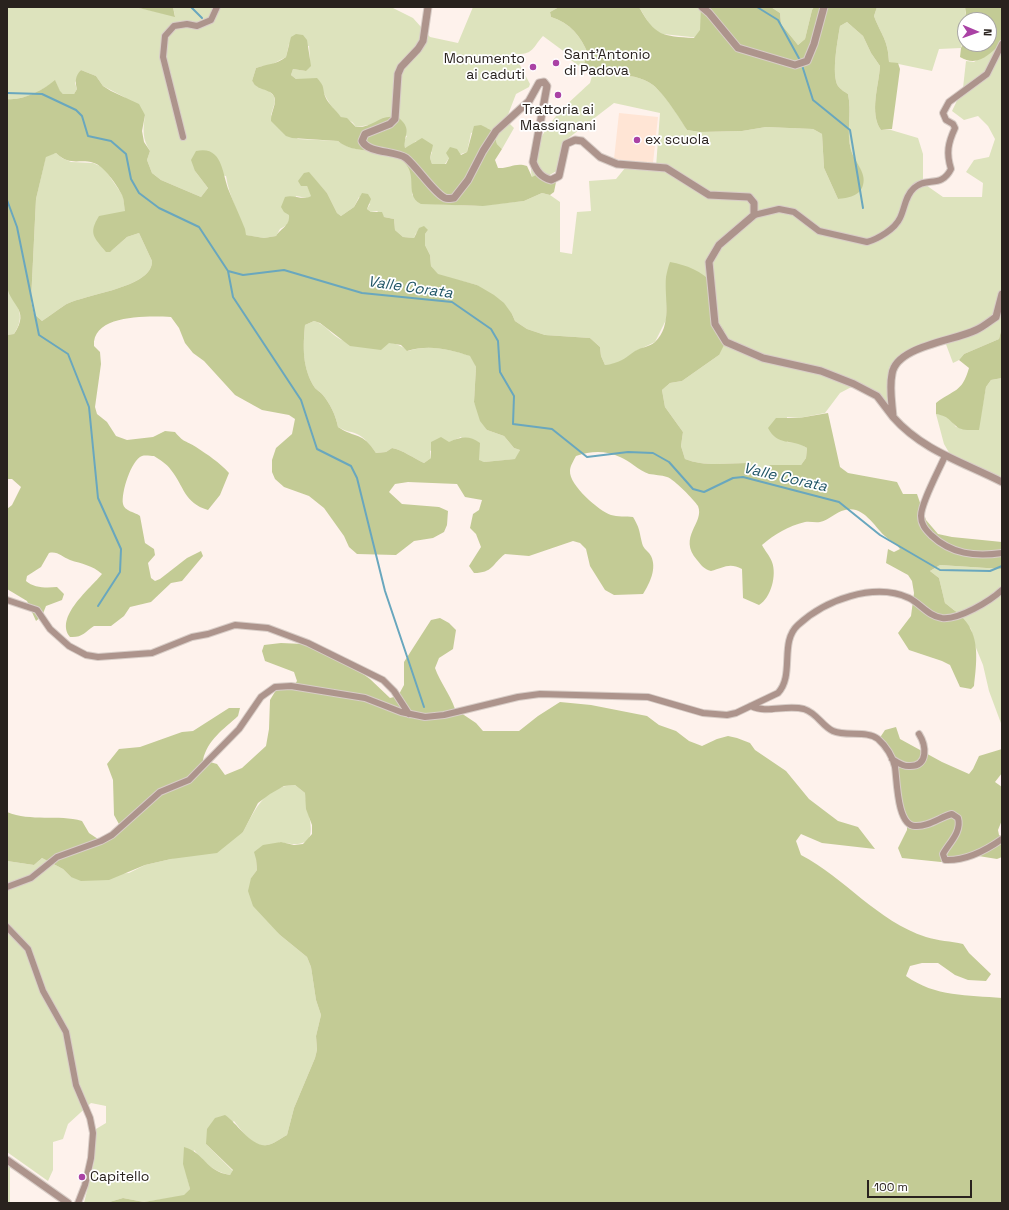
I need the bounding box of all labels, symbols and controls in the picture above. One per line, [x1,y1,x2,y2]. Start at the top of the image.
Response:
north arrow [957,12,997,52]
text: N [981,28,995,36]
place label: Sant'Antonio di Padova [564,47,651,80]
place label: Monumento ai caduti [444,51,525,84]
marker: Sant'Antonio di Padova [551,58,561,68]
marker: Monumento ai caduti [528,62,538,72]
marker: Trattoria ai Massignani [553,90,563,100]
place label: Trattoria ai Massignani [520,102,596,134]
place label: ex scuola [645,132,709,148]
marker: ex scuola [632,135,642,145]
water label: Valle Corata [366,273,454,303]
water label: Valle Corata [741,460,829,496]
place label: Capitello [90,1169,149,1185]
marker: Capitello [77,1172,87,1182]
scale bar [869,1172,974,1198]
text: 100 m [874,1179,908,1195]

